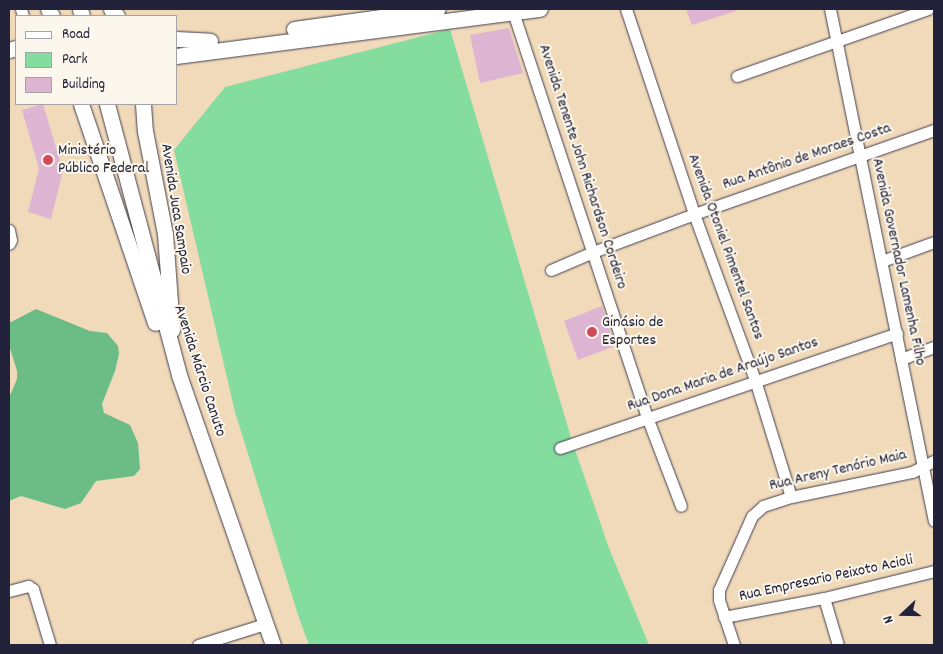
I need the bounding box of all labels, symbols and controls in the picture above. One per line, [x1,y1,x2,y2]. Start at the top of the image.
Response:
legend [15,15,178,105]
text: Road [62,24,90,46]
street label: Avenida Tenente John Richardson Cordeiro [533,42,631,292]
text: Park [62,49,88,71]
text: Building [62,74,105,96]
street label: Rua Antônio de Moraes Costa [720,119,894,195]
place label: Ministério Público Federal [58,141,149,179]
street label: Avenida Juca Sampaio [155,142,195,276]
street label: Avenida Otoniel Pimentel Santos [682,152,768,342]
marker: Ministério Público Federal [42,154,54,166]
street label: Avenida Governador Lamenha Filho [867,156,929,368]
street label: Avenida Márcio Canuto [169,303,229,439]
place label: Ginásio de Esportes [602,313,663,351]
marker: Ginásio de Esportes [586,326,598,338]
street label: Rua Dona Maria de Araújo Santos [625,333,821,417]
street label: Rua Areny Tenório Maia [768,446,908,496]
street label: Rua Empresario Peixoto Acioli [737,551,915,607]
north arrow [878,589,928,639]
text: N [878,613,900,626]

